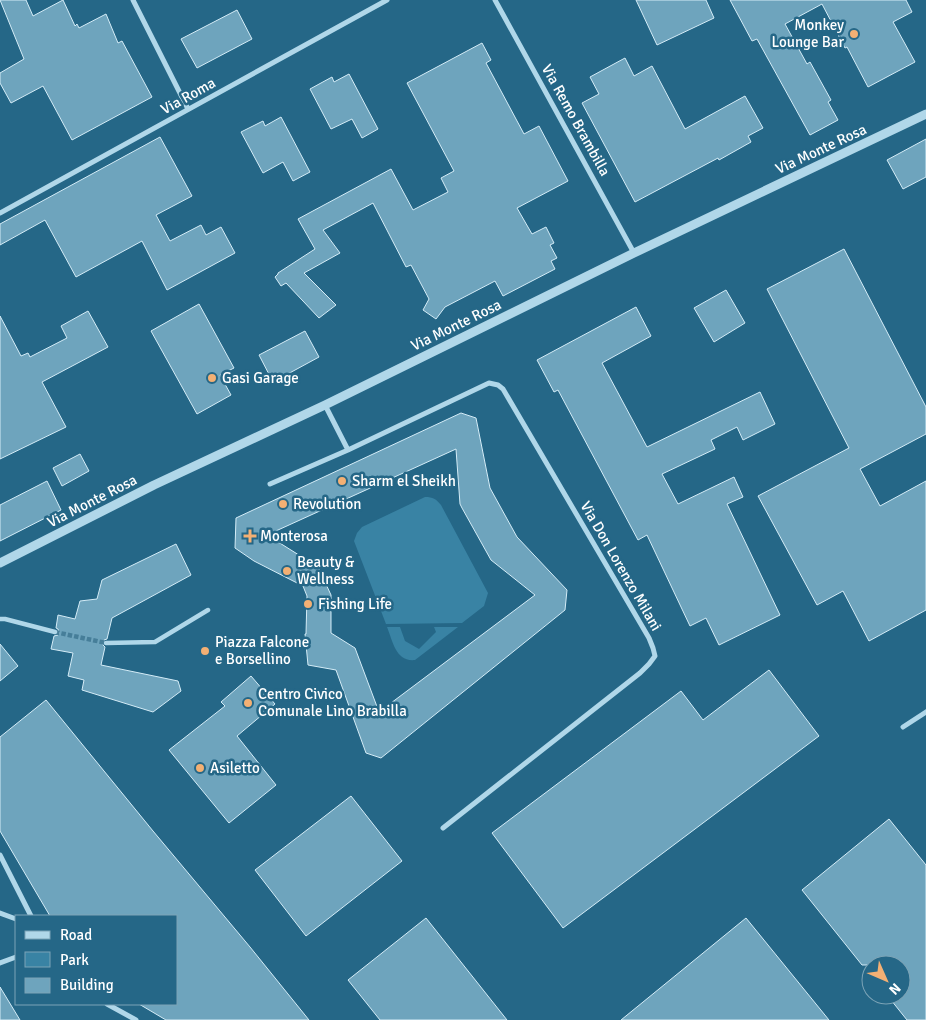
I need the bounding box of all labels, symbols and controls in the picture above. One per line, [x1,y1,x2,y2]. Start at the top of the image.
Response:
place label: Monkey Lounge Bar [771,16,844,51]
marker: Monkey Lounge Bar [848,28,860,40]
street label: Via Remo Brambilla [538,61,614,179]
street label: Via Roma [158,74,218,118]
street label: Via Monte Rosa [773,120,869,178]
street label: Via Monte Rosa [408,295,504,355]
place label: Gasi Garage [222,369,299,387]
marker: Gasi Garage [206,372,218,384]
street label: Via Monte Rosa [44,471,140,531]
place label: Sharm el Sheikh [352,472,456,490]
marker: Sharm el Sheikh [336,475,348,487]
place label: Revolution [293,495,361,513]
marker: Revolution [277,498,289,510]
street label: Via Don Lorenzo Milani [577,498,665,634]
place label: Monterosa [260,527,328,545]
marker: Monterosa [244,530,256,542]
place label: Beauty & Wellness [297,553,355,588]
marker: Beauty & Wellness [281,565,293,577]
place label: Fishing Life [318,595,392,613]
marker: Fishing Life [302,598,314,610]
place label: Piazza Falcone e Borsellino [215,633,309,668]
marker: Piazza Falcone e Borsellino [199,645,211,657]
place label: Centro Civico Comunale Lino Brabilla [258,685,407,720]
marker: Centro Civico Comunale Lino Brabilla [242,697,254,709]
place label: Asiletto [210,759,260,777]
marker: Asiletto [194,762,206,774]
legend [15,915,178,1005]
text: Road [60,926,92,944]
text: Park [60,951,89,969]
north arrow [861,955,911,1005]
text: Building [60,976,114,994]
text: N [885,979,904,998]

